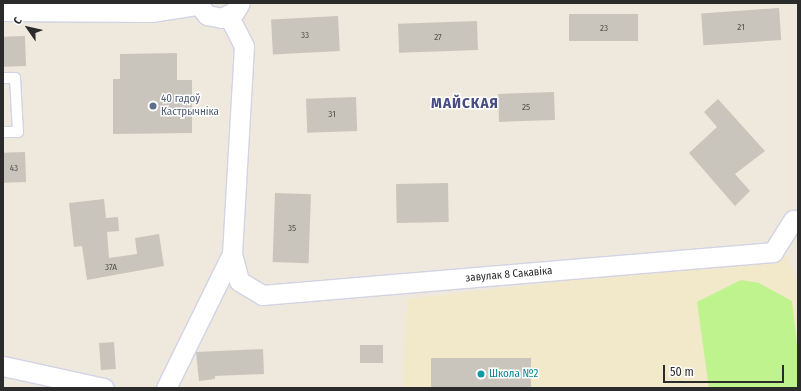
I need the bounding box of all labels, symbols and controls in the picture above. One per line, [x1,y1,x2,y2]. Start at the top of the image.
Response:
north arrow [8,8,48,48]
text: С [11,15,25,27]
house number: 21 [737,22,745,32]
house number: 23 [600,23,608,33]
house number: 33 [301,30,309,40]
house number: 27 [434,32,442,42]
place label: 40 гадоў Кастрычніка [161,93,219,119]
district label: МАЙСКАЯ [431,95,499,113]
marker: 40 гадоў Кастрычніка [148,101,158,111]
house number: 25 [522,102,530,112]
house number: 31 [328,109,336,119]
house number: 43 [10,163,18,173]
house number: 35 [288,223,296,233]
house number: 37А [105,262,117,272]
street label: завулак 8 Сакавіка [465,265,553,285]
scale bar [665,357,786,383]
text: 50 m [670,365,694,379]
place label: Школа №2 [489,367,538,381]
marker: Школа №2 [476,369,486,379]

